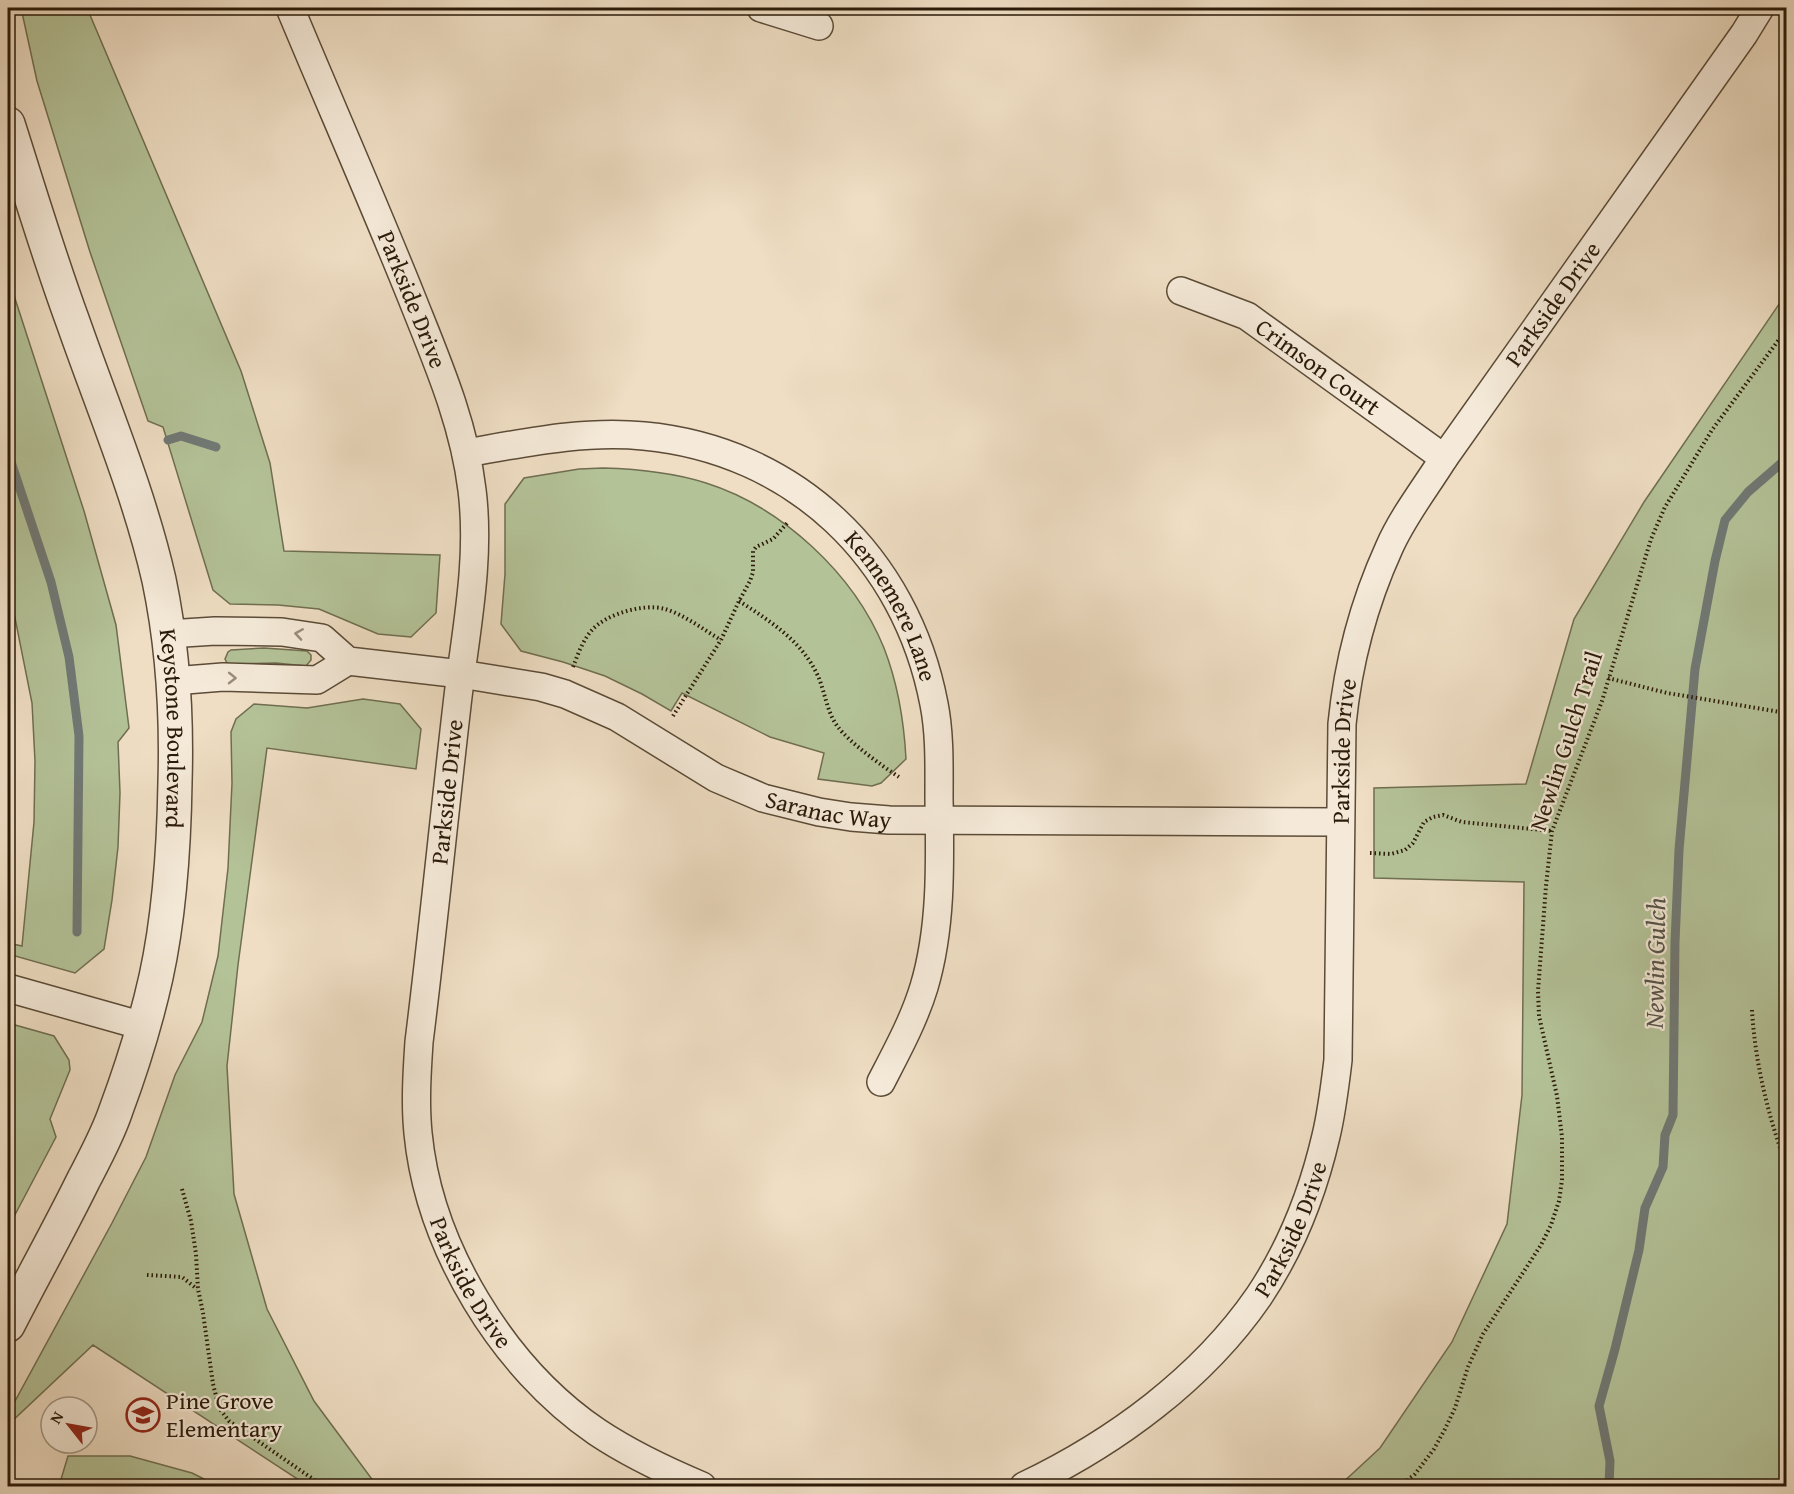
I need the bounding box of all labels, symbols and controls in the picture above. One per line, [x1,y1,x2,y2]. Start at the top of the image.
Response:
street label: Parkside Drive [369,225,456,373]
street label: Parkside Drive [1496,234,1609,373]
street label: Crimson Court [1249,310,1388,424]
street label: Kennemere Lane [836,522,946,685]
street label: Keystone Boulevard [151,626,193,829]
one-way arrow [294,629,303,641]
street label: Newlin Gulch Trail [1520,646,1611,835]
one-way arrow [227,672,236,684]
street label: Parkside Drive [1323,675,1365,824]
street label: Parkside Drive [421,718,472,866]
street label: Saranac Way [762,781,893,837]
water label: Newlin Gulch [1634,897,1675,1030]
street label: Parkside Drive [1245,1157,1336,1304]
street label: Parkside Drive [421,1212,521,1356]
place label: Pine Grove Elementary [166,1383,282,1446]
north arrow [39,1395,99,1455]
school or university icon: Pine Grove Elementary [125,1397,161,1433]
text: N [43,1406,69,1428]

